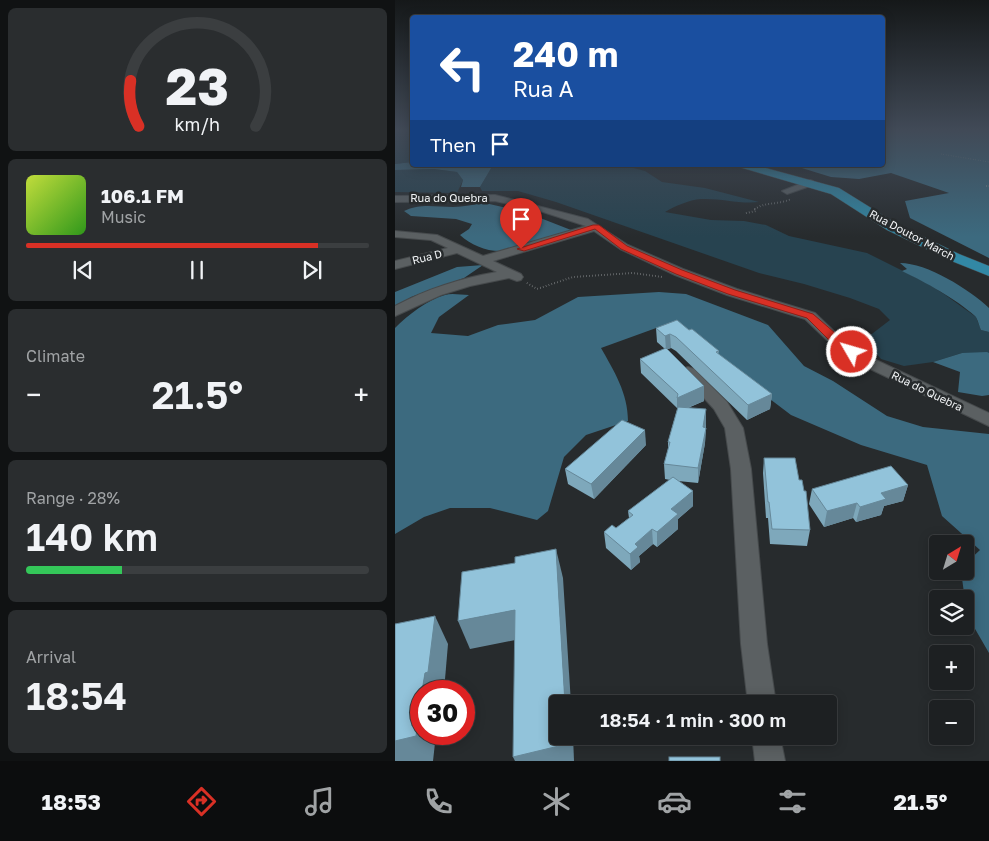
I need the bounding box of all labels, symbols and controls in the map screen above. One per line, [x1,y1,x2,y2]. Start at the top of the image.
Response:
text: 240 m [513,33,618,75]
icon: left [430,35,495,100]
text: 23 [166,54,229,116]
text: Rua A [513,75,574,102]
text: km/h [175,113,220,135]
icon: arrive [486,130,514,158]
text: Then [430,133,476,156]
text: 106.1 FM [101,184,184,207]
street label: Rua do Quebra [410,191,488,204]
pin [500,198,542,249]
icon: arrive [507,205,535,233]
text: Music [101,207,146,227]
street label: Rua Doutor March [867,207,957,262]
street label: Rua D [410,246,444,267]
icon: previous [69,256,97,284]
icon: pause [183,256,211,284]
icon: next [298,256,326,284]
position arrow [825,325,877,377]
text: Climate [26,346,85,366]
street label: Rua do Quebra [890,368,965,413]
text: 21.5° [152,372,243,417]
text: − [26,378,41,411]
text: + [354,378,369,411]
text: Range · 28% [26,488,120,508]
text: 140 km [26,514,158,559]
north arrow [929,535,974,580]
map controls [929,535,974,745]
button: layers [929,590,974,635]
button: + [929,645,974,690]
text: Arrival [26,647,76,667]
text: 18:54 [26,673,127,718]
speed limit sign: 30 [410,680,475,745]
button: − [929,700,974,745]
text: 18:54 · 1 min · 300 m [600,708,786,731]
icon: directions [184,784,219,819]
icon: music [302,784,337,819]
icon: phone [421,784,456,819]
icon: climate [539,784,574,819]
icon: car [657,784,692,819]
icon: filters [775,784,810,819]
text: 18:53 [42,788,101,815]
text: 21.5° [894,788,947,815]

